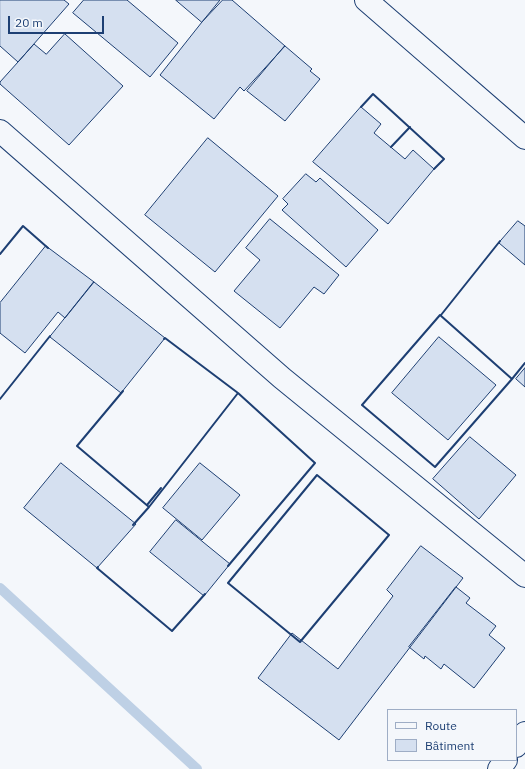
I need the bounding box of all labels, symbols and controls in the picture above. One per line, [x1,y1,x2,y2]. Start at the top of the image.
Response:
scale bar [10,8,106,34]
text: 20 m [15,15,43,30]
legend [387,709,517,761]
text: Route [425,718,457,733]
text: Bâtiment [425,738,475,753]

